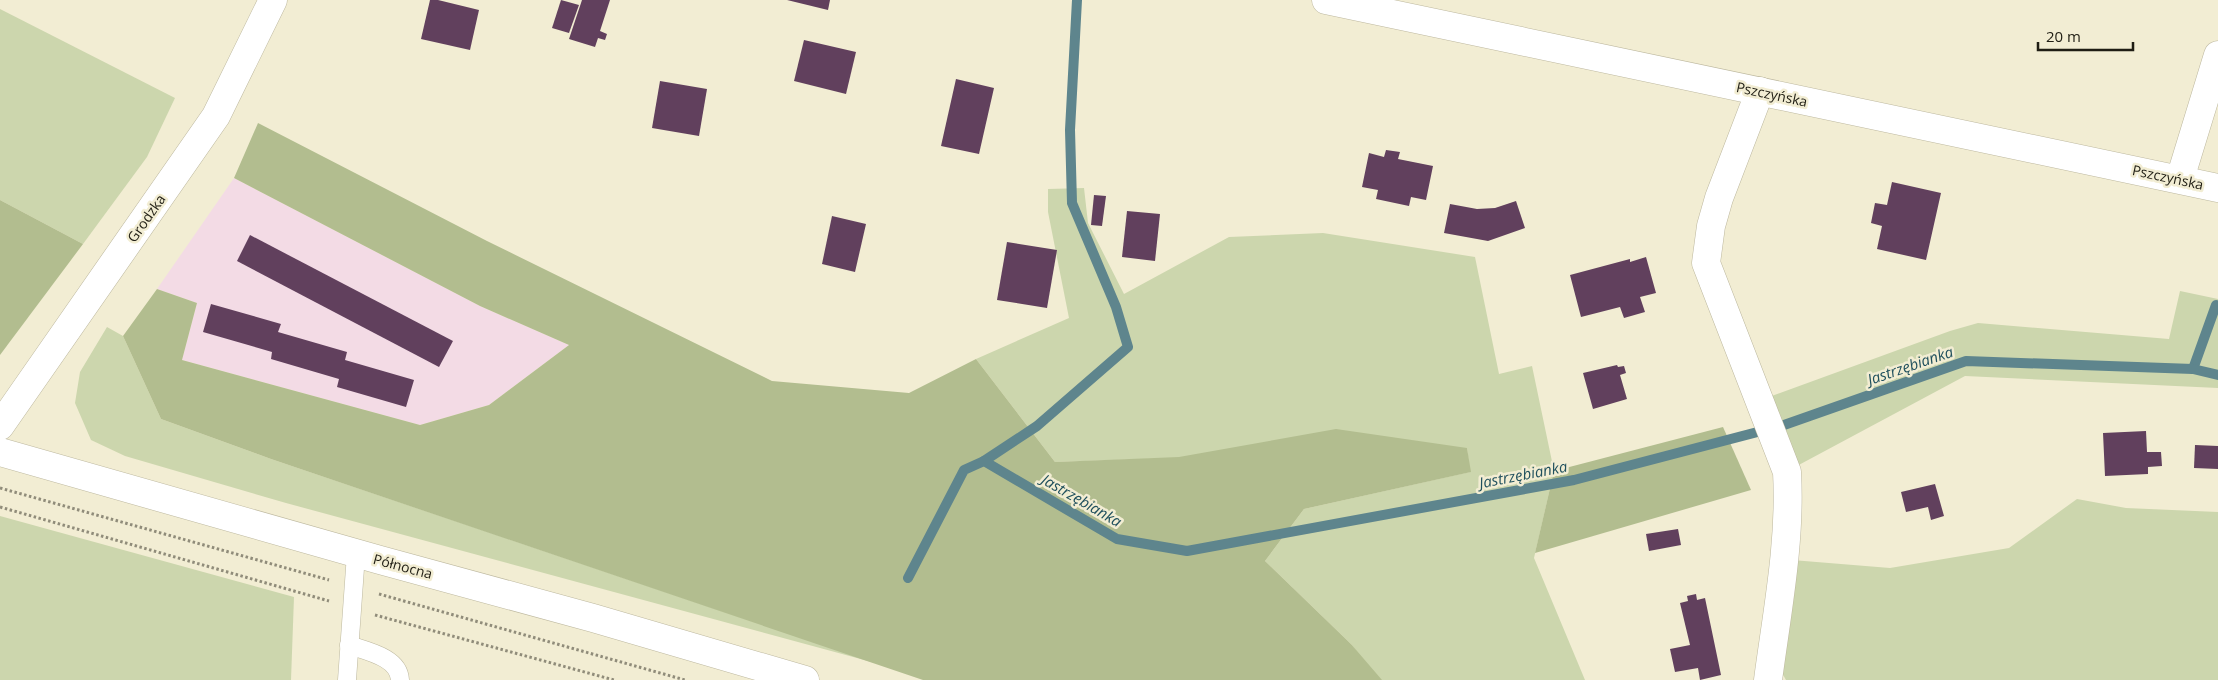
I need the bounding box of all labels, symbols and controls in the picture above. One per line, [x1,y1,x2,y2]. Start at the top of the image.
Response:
scale bar [2038,20,2133,52]
text: 20 m [2046,26,2081,46]
street label: Pszczyńska [1735,77,1809,111]
street label: Pszczyńska [2131,160,2205,194]
street label: Grodzka [123,190,169,246]
water label: Jastrzębianka [1862,341,1956,390]
water label: Jastrzębianka [1474,456,1569,493]
water label: Jastrzębianka [1036,467,1126,531]
street label: Północna [371,549,435,583]

